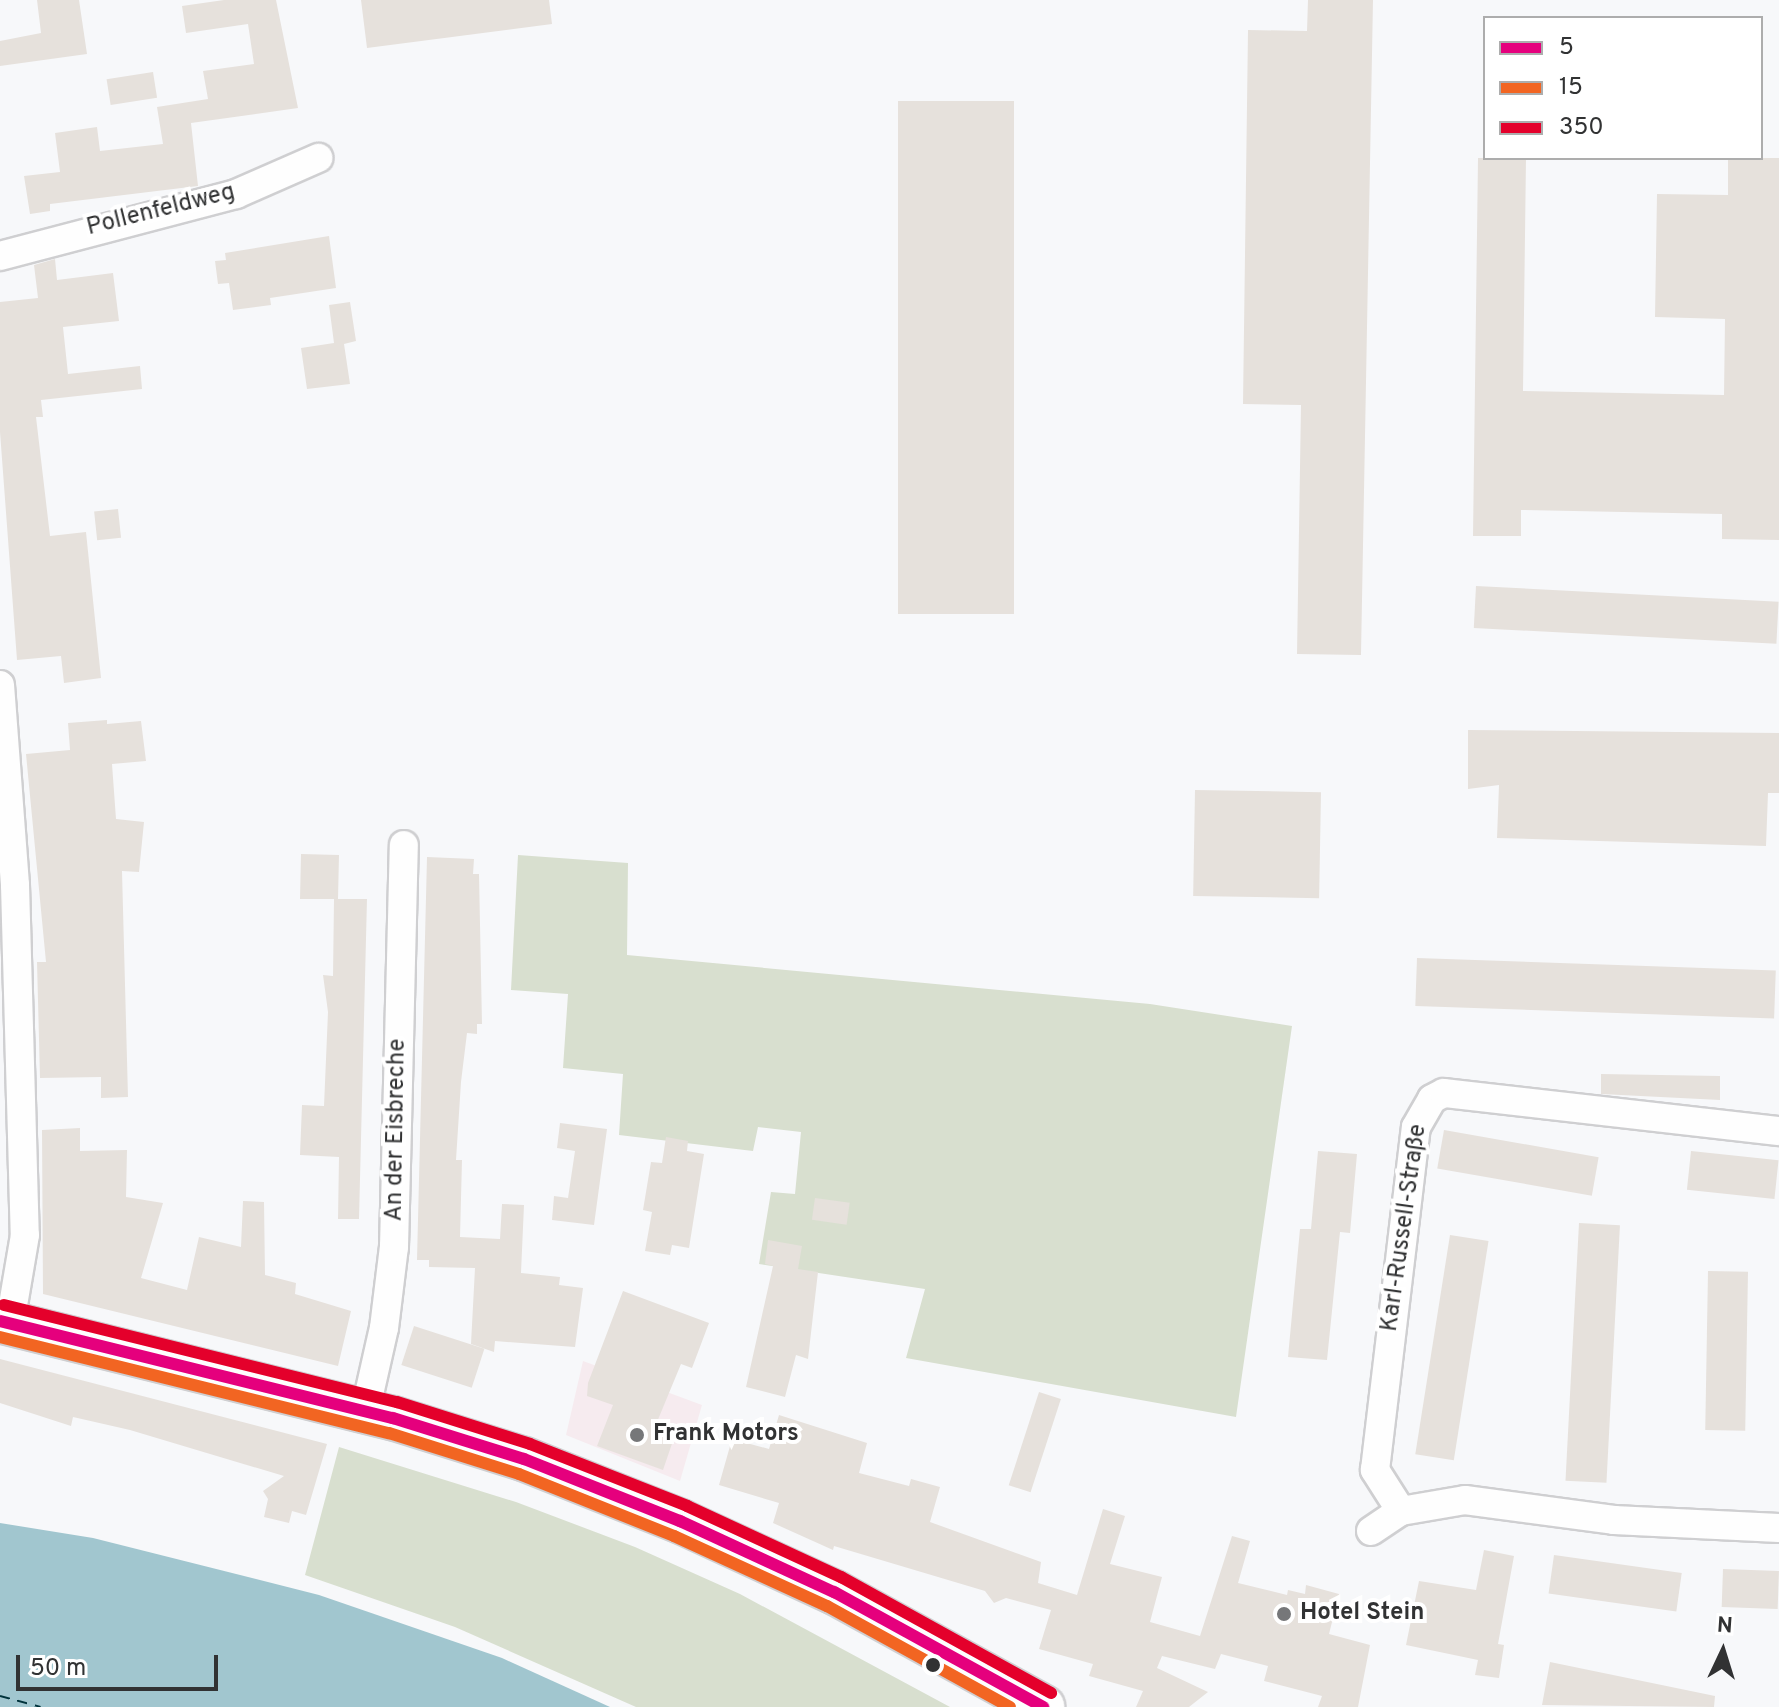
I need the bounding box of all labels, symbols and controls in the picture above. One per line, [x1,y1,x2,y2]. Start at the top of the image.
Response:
legend [1483,16,1763,160]
text: 5 [1559,33,1574,63]
text: 15 [1559,73,1583,103]
text: 350 [1559,113,1604,143]
street label: Pollenfeldweg [84,179,238,243]
street label: An der Eisbreche [381,1038,413,1222]
street label: Karl-Russell-Straße [1376,1122,1434,1334]
place label: Frank Motors [653,1421,799,1449]
marker: Frank Motors [628,1426,646,1444]
place label: Hotel Stein [1300,1600,1424,1628]
marker: Hotel Stein [1275,1605,1293,1623]
north arrow [1683,1611,1763,1691]
text: N [1716,1613,1734,1641]
scale bar [20,1639,222,1689]
text: 50 m [30,1654,86,1684]
unlabelled marker [925,1657,941,1673]

